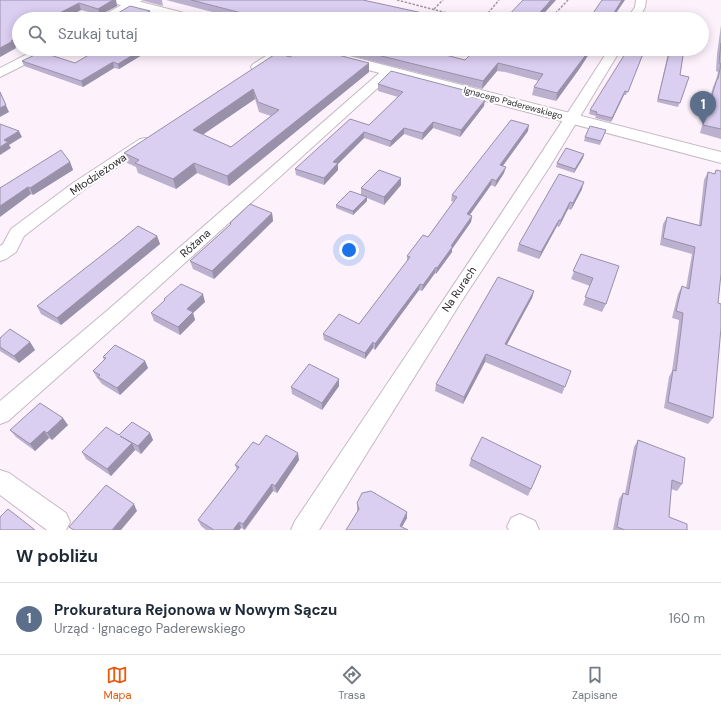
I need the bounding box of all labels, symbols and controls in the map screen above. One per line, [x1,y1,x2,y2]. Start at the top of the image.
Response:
search box [12,12,709,56]
icon: search [26,23,48,45]
text: Szukaj tutaj [58,24,138,44]
street label: Ignacego Paderewskiego [462,84,564,122]
pin: 1 [690,91,716,124]
street label: Młodzieżowa [67,150,129,198]
street label: Różana [177,226,213,260]
your location [339,240,359,260]
street label: Na Rurach [439,264,479,314]
text: W pobliżu [16,545,98,567]
text: Prokuratura Rejonowa w Nowym Sączu [54,600,337,620]
text: 1 [27,610,31,627]
text: 160 m [669,610,705,627]
text: Urząd · Ignacego Paderewskiego [54,620,245,637]
tab: Mapa [103,664,131,702]
tab: Trasa [338,664,365,702]
tab: Zapisane [572,664,618,702]

